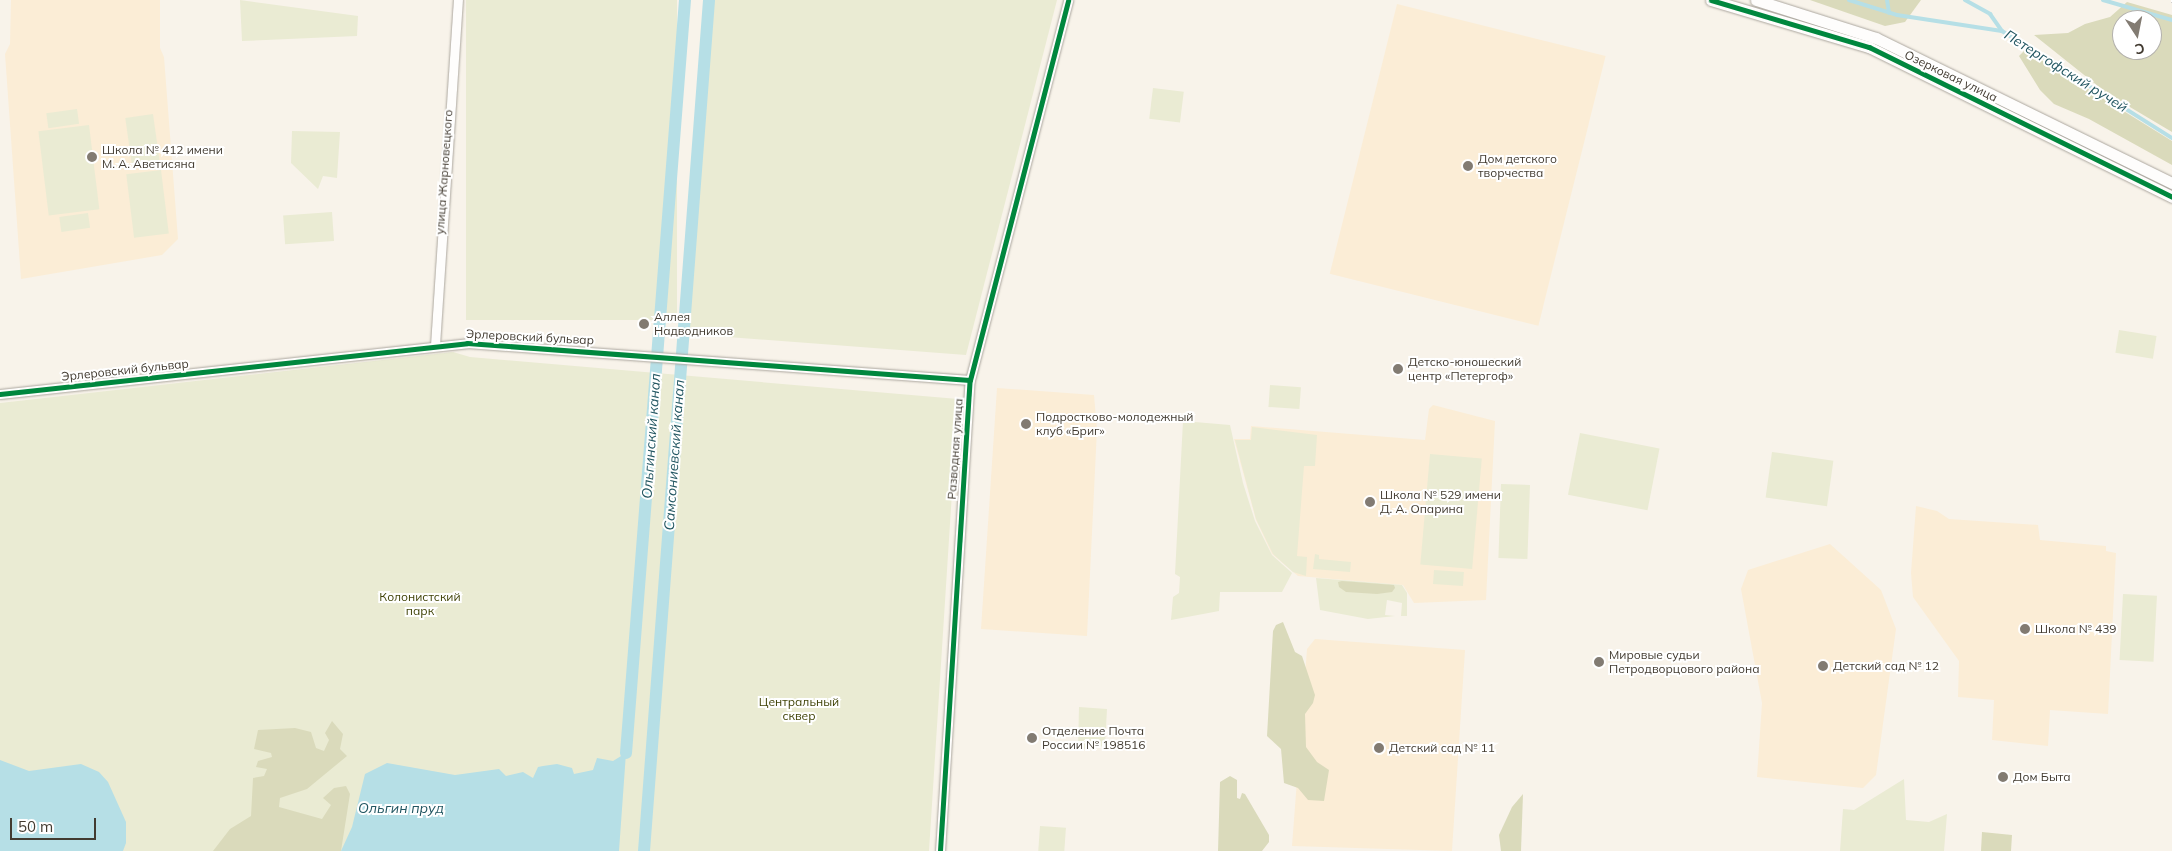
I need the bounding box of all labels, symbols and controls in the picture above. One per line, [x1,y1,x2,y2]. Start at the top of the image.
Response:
north arrow [2112,10,2162,60]
water label: Петергофский ручей [2001,26,2131,116]
text: С [2133,39,2146,58]
street label: Озерковая улица [1902,47,2000,105]
street label: улица Жарновецкого [432,109,456,235]
place label: Школа № 412 имени М. А. Аветисяна [102,143,223,171]
marker: Школа № 412 имени М. А. Аветисяна [86,151,98,163]
place label: Дом детского творчества [1478,152,1557,180]
marker: Дом детского творчества [1462,160,1474,172]
place label: Аллея Надводников [654,310,733,338]
marker: Аллея Надводников [638,318,650,330]
street label: Эрлеровский бульвар [466,326,594,348]
place label: Детско-юношеский центр «Петергоф» [1408,355,1521,383]
street label: Эрлеровский бульвар [61,356,189,384]
marker: Детско-юношеский центр «Петергоф» [1392,363,1404,375]
water label: Ольгинский канал [638,373,664,499]
water label: Самсониевский канал [660,379,688,531]
street label: Разводная улица [944,398,966,500]
place label: Подростково-молодежный клуб «Бриг» [1036,410,1193,438]
marker: Подростково-молодежный клуб «Бриг» [1020,418,1032,430]
place label: Школа № 529 имени Д. А. Опарина [1380,488,1501,516]
marker: Школа № 529 имени Д. А. Опарина [1364,496,1376,508]
park label: Колонистский парк [379,590,461,618]
place label: Школа № 439 [2035,622,2117,636]
marker: Школа № 439 [2019,623,2031,635]
place label: Мировые судьи Петродворцового района [1609,648,1760,676]
marker: Мировые судьи Петродворцового района [1593,656,1605,668]
place label: Детский сад № 12 [1833,659,1939,673]
marker: Детский сад № 12 [1817,660,1829,672]
park label: Центральный сквер [759,695,839,723]
place label: Отделение Почта России № 198516 [1042,724,1145,752]
marker: Отделение Почта России № 198516 [1026,732,1038,744]
place label: Детский сад № 11 [1389,741,1495,755]
marker: Детский сад № 11 [1373,742,1385,754]
place label: Дом Быта [2013,770,2071,784]
marker: Дом Быта [1997,771,2009,783]
water label: Ольгин пруд [358,800,444,816]
scale bar [12,808,99,840]
text: 50 m [18,817,53,836]

